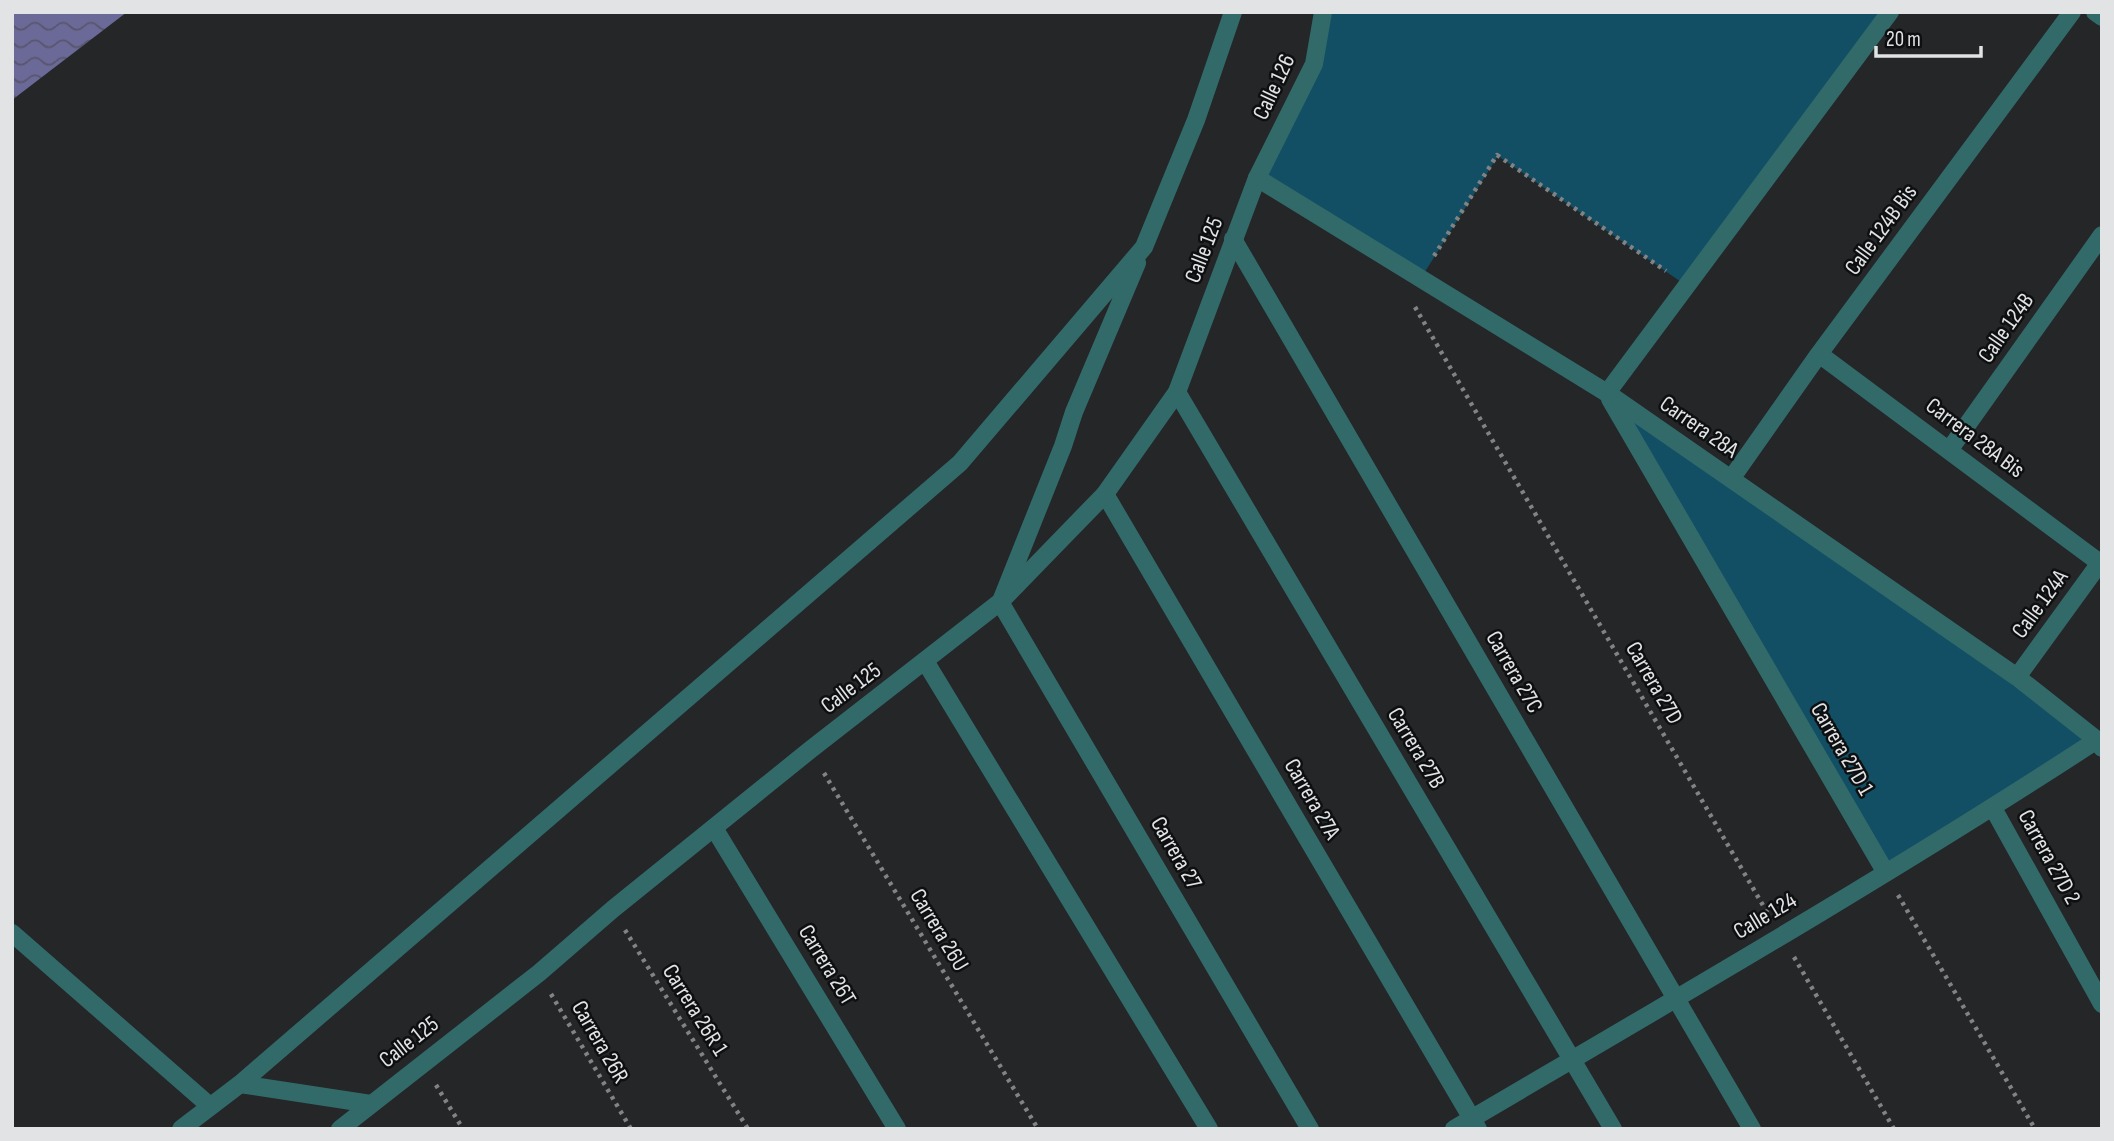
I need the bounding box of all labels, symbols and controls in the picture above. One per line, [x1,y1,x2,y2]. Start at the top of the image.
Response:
scale bar [1876,14,1981,58]
text: 20 m [1886,27,1921,52]
street label: Calle 126 [1247,50,1301,124]
street label: Calle 124B Bis [1839,179,1923,281]
street label: Calle 125 [1179,213,1229,287]
street label: Calle 124B [1972,288,2040,368]
street label: Carrera 28A [1654,390,1744,464]
street label: Carrera 28A Bis [1920,392,2030,484]
street label: Calle 124A [2006,564,2074,644]
street label: Carrera 27C [1479,626,1549,718]
street label: Carrera 27D [1619,637,1689,729]
street label: Calle 125 [815,656,887,720]
street label: Carrera 27D 1 [1804,698,1880,800]
street label: Carrera 27B [1381,702,1451,794]
street label: Carrera 27A [1278,754,1346,844]
street label: Carrera 27D 2 [2012,805,2086,909]
street label: Carrera 27 [1144,812,1208,894]
street label: Carrera 26U [903,884,975,976]
street label: Calle 124 [1728,886,1802,946]
street label: Carrera 26T [792,920,862,1010]
street label: Carrera 26R 1 [656,959,734,1061]
street label: Carrera 26R [565,996,635,1089]
street label: Calle 125 [374,1010,444,1074]

